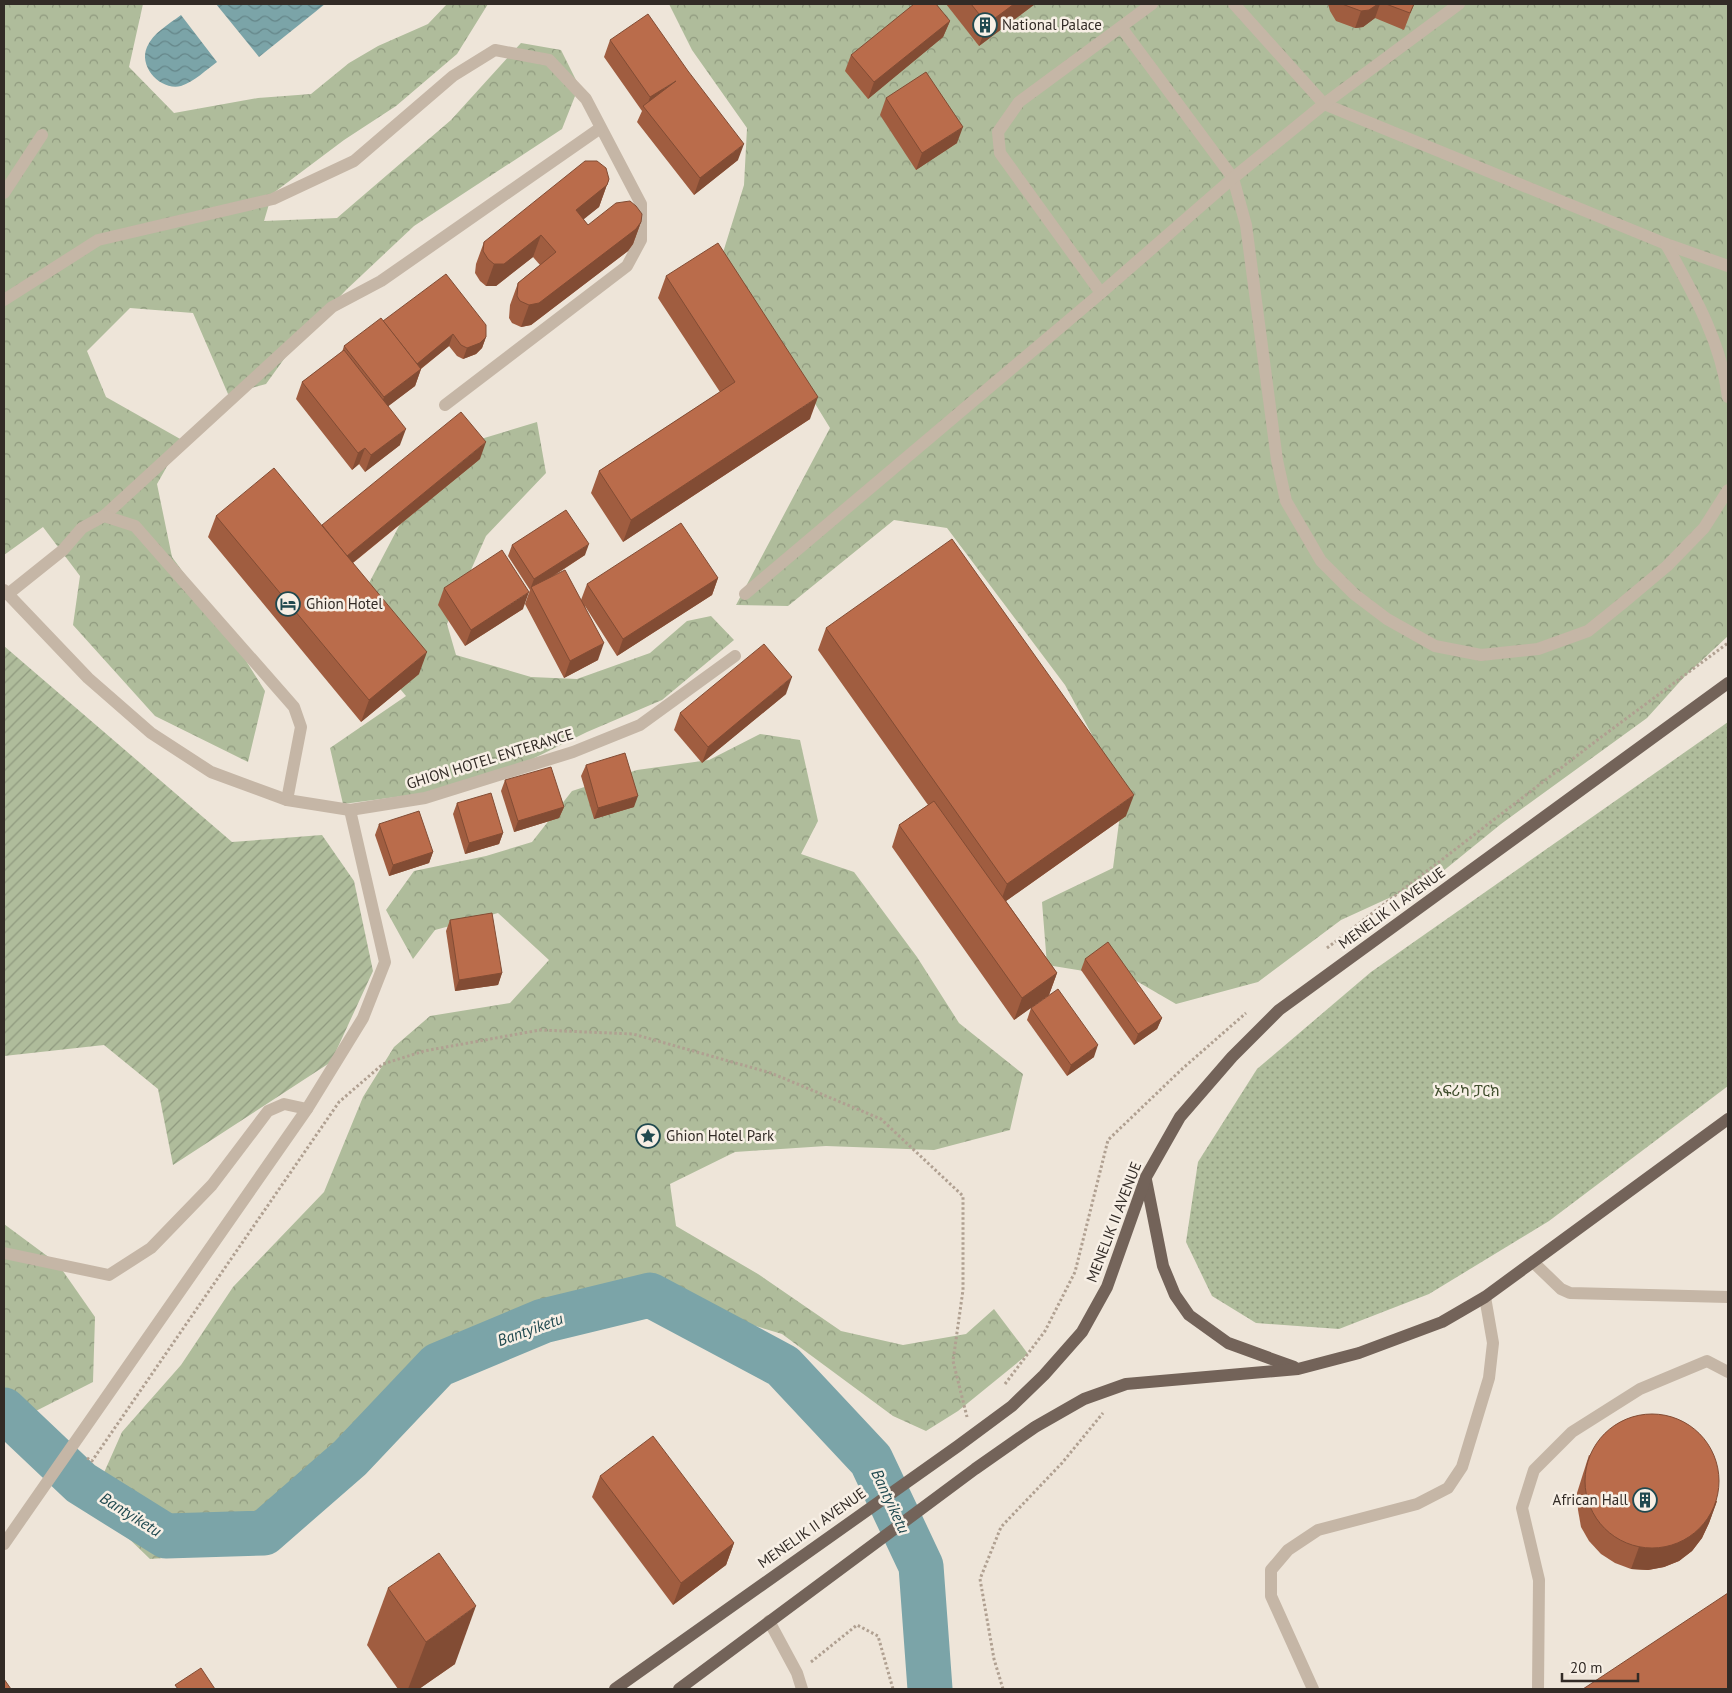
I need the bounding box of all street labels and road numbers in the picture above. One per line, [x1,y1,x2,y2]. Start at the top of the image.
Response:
street label: GHION HOTEL ENTERANCE [404,724,576,793]
street label: MENELIK II AVENUE [1334,862,1449,953]
street label: MENELIK II AVENUE [1082,1159,1145,1285]
street label: MENELIK II AVENUE [754,1483,869,1572]

